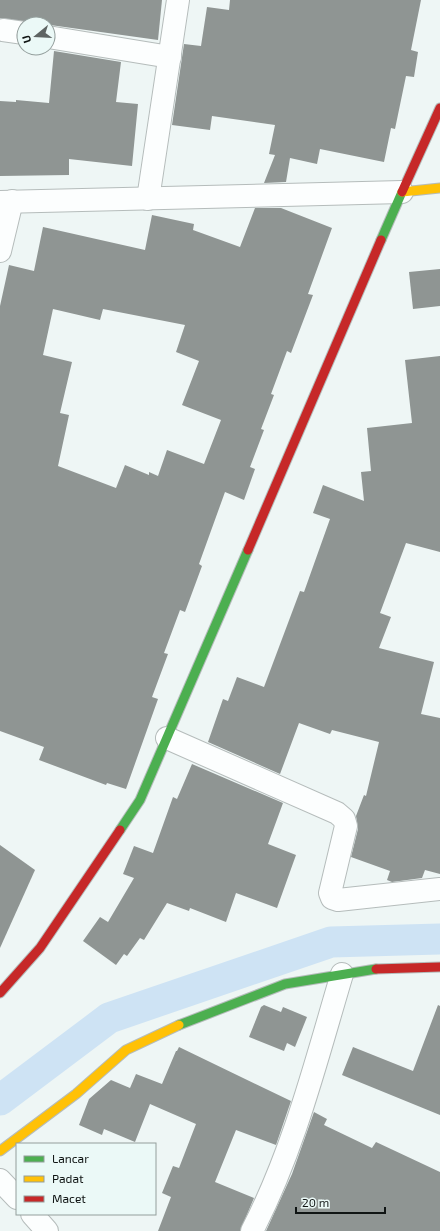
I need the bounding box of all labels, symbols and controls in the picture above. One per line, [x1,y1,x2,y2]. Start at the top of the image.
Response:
north arrow [16,16,56,56]
text: U [19,34,33,45]
legend [16,1143,156,1215]
text: Lancar [52,1151,89,1165]
text: Padat [52,1171,84,1185]
scale bar [296,1189,385,1215]
text: Macet [52,1191,86,1205]
text: 20 m [302,1195,329,1209]

